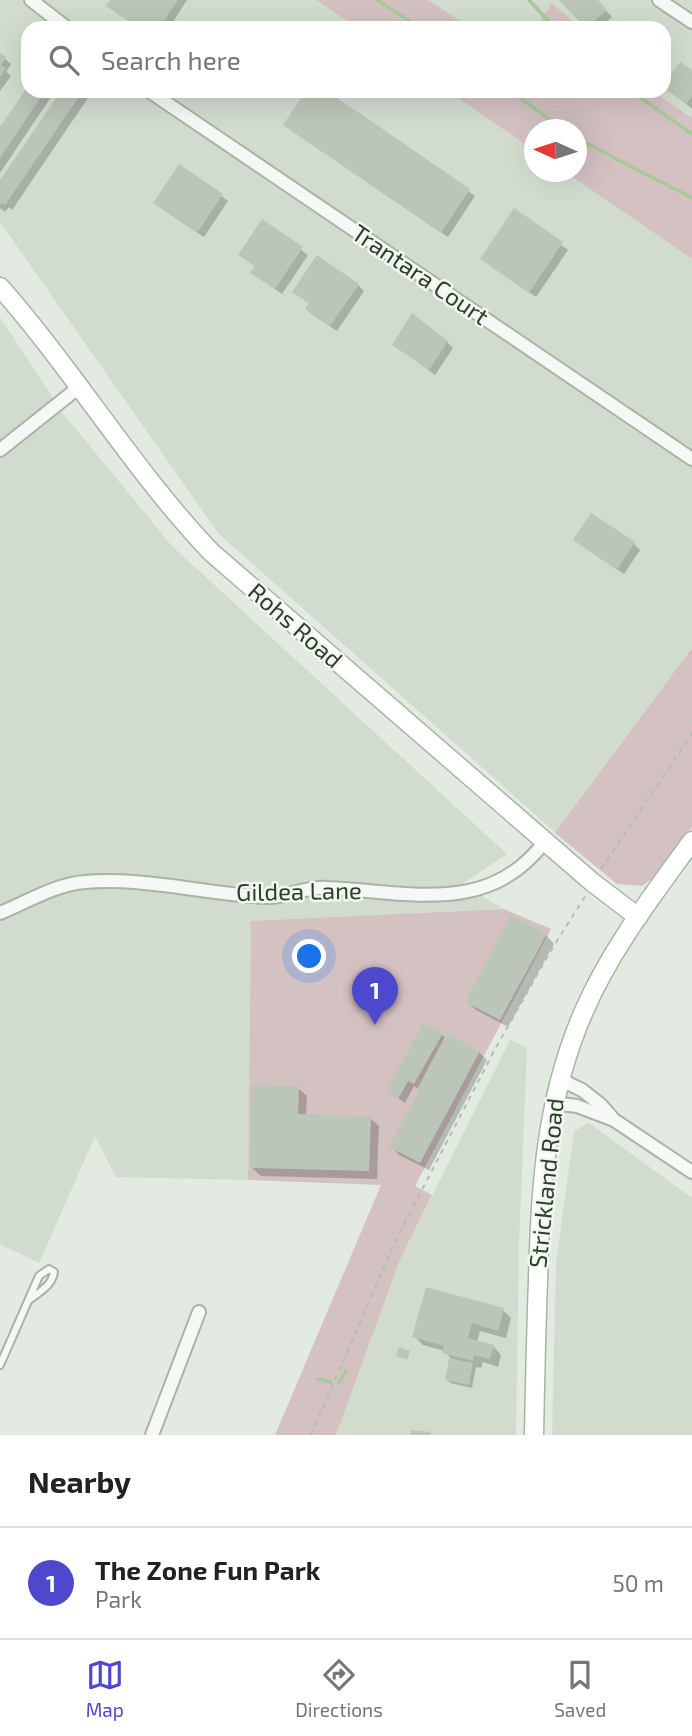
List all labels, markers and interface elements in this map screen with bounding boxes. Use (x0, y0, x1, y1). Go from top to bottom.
search box (21, 21, 671, 98)
icon: search (45, 41, 83, 79)
text: Search here (101, 44, 241, 75)
north arrow (524, 119, 587, 182)
street label: Trantara Court (347, 217, 495, 330)
street label: Rohs Road (243, 576, 349, 674)
street label: Gildea Lane (236, 875, 362, 906)
your location (292, 939, 326, 973)
pin: 1 (352, 967, 398, 1025)
street label: Strickland Road (522, 1096, 569, 1269)
text: Nearby (28, 1463, 131, 1499)
text: The Zone Fun Park (95, 1554, 320, 1585)
text: 1 (46, 1569, 56, 1597)
text: 50 m (613, 1569, 664, 1597)
text: Park (95, 1585, 142, 1613)
tab: Map (86, 1656, 124, 1721)
tab: Directions (295, 1656, 383, 1721)
tab: Saved (554, 1656, 606, 1721)

